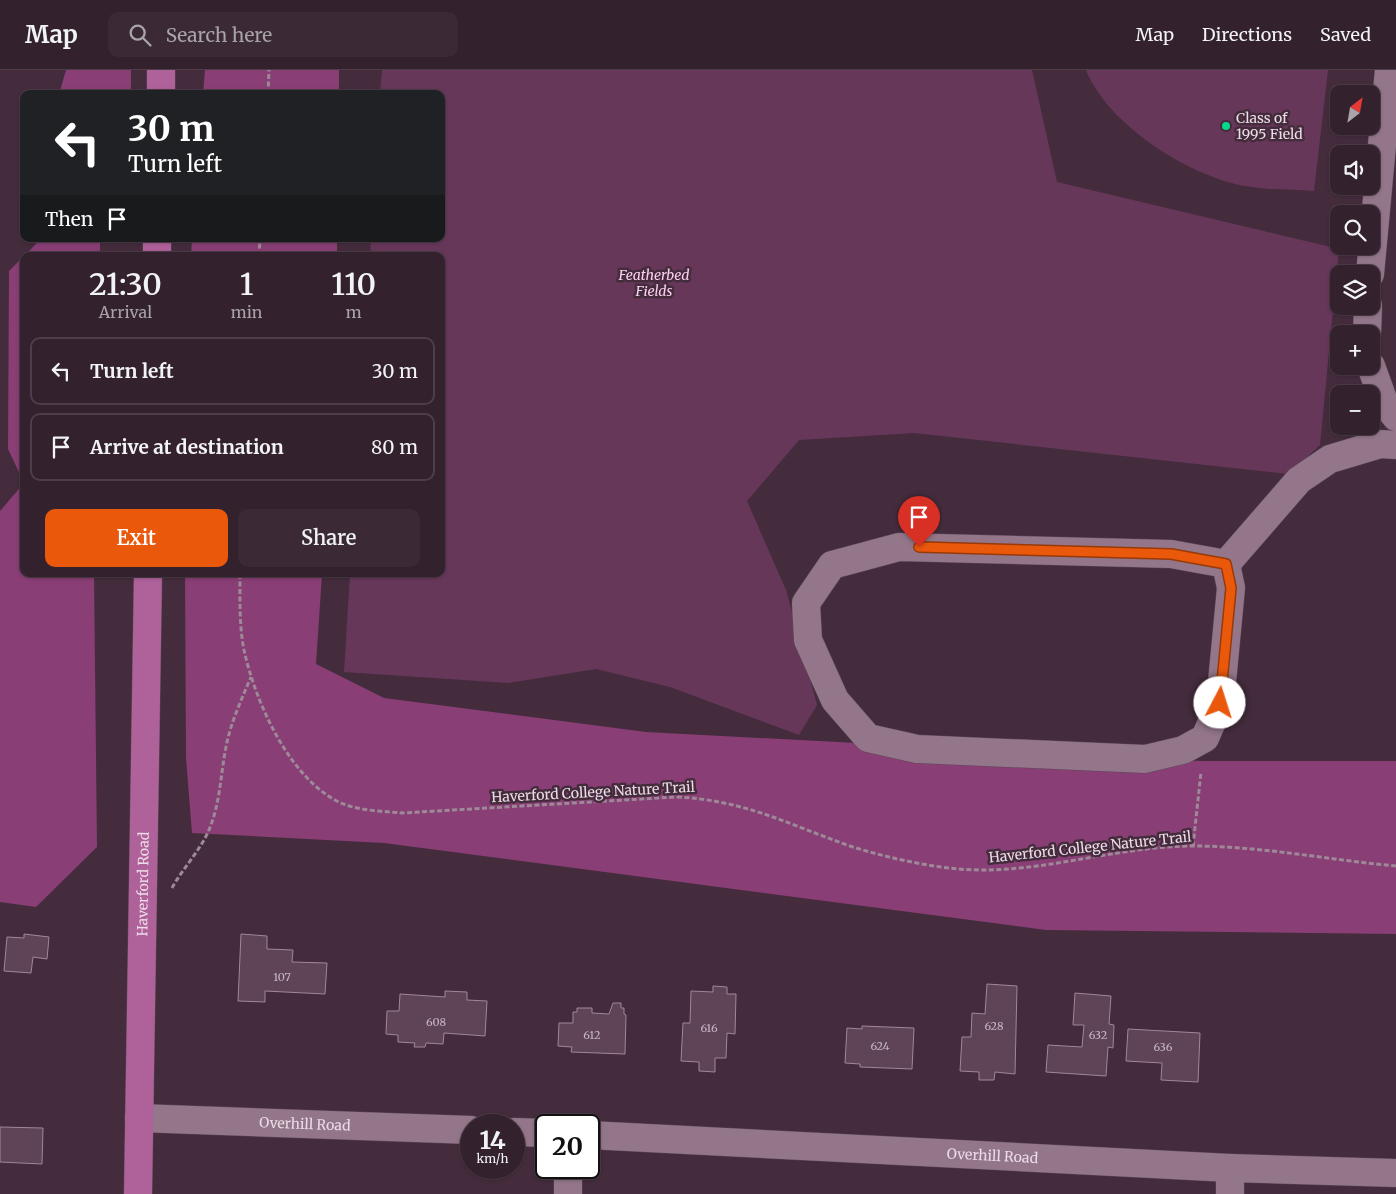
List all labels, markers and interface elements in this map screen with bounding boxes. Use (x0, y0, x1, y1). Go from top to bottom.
search box (108, 12, 458, 57)
text: Map (25, 19, 78, 50)
icon: search (126, 21, 154, 49)
text: Search here (166, 23, 272, 47)
text: Map (1136, 23, 1174, 46)
text: Directions (1202, 23, 1292, 46)
text: Saved (1320, 23, 1371, 46)
north arrow (1330, 85, 1380, 135)
map controls (1330, 85, 1380, 435)
text: 30 m (128, 107, 214, 151)
place label: Class of 1995 Field (1236, 109, 1303, 143)
icon: left (45, 110, 110, 175)
marker: Class of 1995 Field (1220, 120, 1232, 132)
button: sound (1330, 145, 1380, 195)
text: Turn left (128, 150, 222, 178)
icon: arrive (103, 205, 131, 233)
button: search (1330, 205, 1380, 255)
text: Then (45, 207, 93, 231)
text: 21:30 (89, 265, 162, 303)
text: 1 (240, 265, 253, 303)
text: 110 (331, 265, 376, 303)
button: layers (1330, 265, 1380, 315)
park label: Featherbed Fields (618, 266, 689, 300)
text: Arrival (99, 302, 152, 322)
text: min (231, 302, 262, 322)
text: m (346, 302, 362, 322)
button: + (1330, 325, 1380, 375)
icon: left (47, 357, 75, 385)
text: Turn left (90, 359, 174, 383)
text: 30 m (372, 359, 418, 383)
button: − (1330, 385, 1380, 435)
icon: arrive (47, 433, 75, 461)
text: Arrive at destination (90, 435, 284, 459)
text: 80 m (371, 435, 418, 459)
pin (898, 496, 940, 547)
icon: arrive (905, 503, 933, 531)
button: Exit (45, 509, 228, 567)
button: Share (238, 509, 420, 567)
position arrow (1193, 676, 1245, 728)
street label: Haverford College Nature Trail (491, 778, 696, 806)
street label: Haverford College Nature Trail (988, 827, 1193, 867)
street label: Haverford Road (133, 831, 153, 937)
house number: 107 (273, 970, 291, 984)
house number: 608 (426, 1015, 447, 1029)
house number: 628 (984, 1019, 1004, 1033)
house number: 616 (700, 1021, 718, 1035)
house number: 612 (583, 1028, 601, 1042)
house number: 632 (1089, 1028, 1107, 1042)
house number: 624 (870, 1039, 890, 1053)
house number: 636 (1154, 1040, 1173, 1054)
street label: Overhill Road (259, 1113, 351, 1135)
speed limit sign: 20 (535, 1114, 600, 1179)
text: 14 (479, 1124, 506, 1156)
street label: Overhill Road (946, 1144, 1039, 1167)
text: km/h (477, 1151, 508, 1166)

